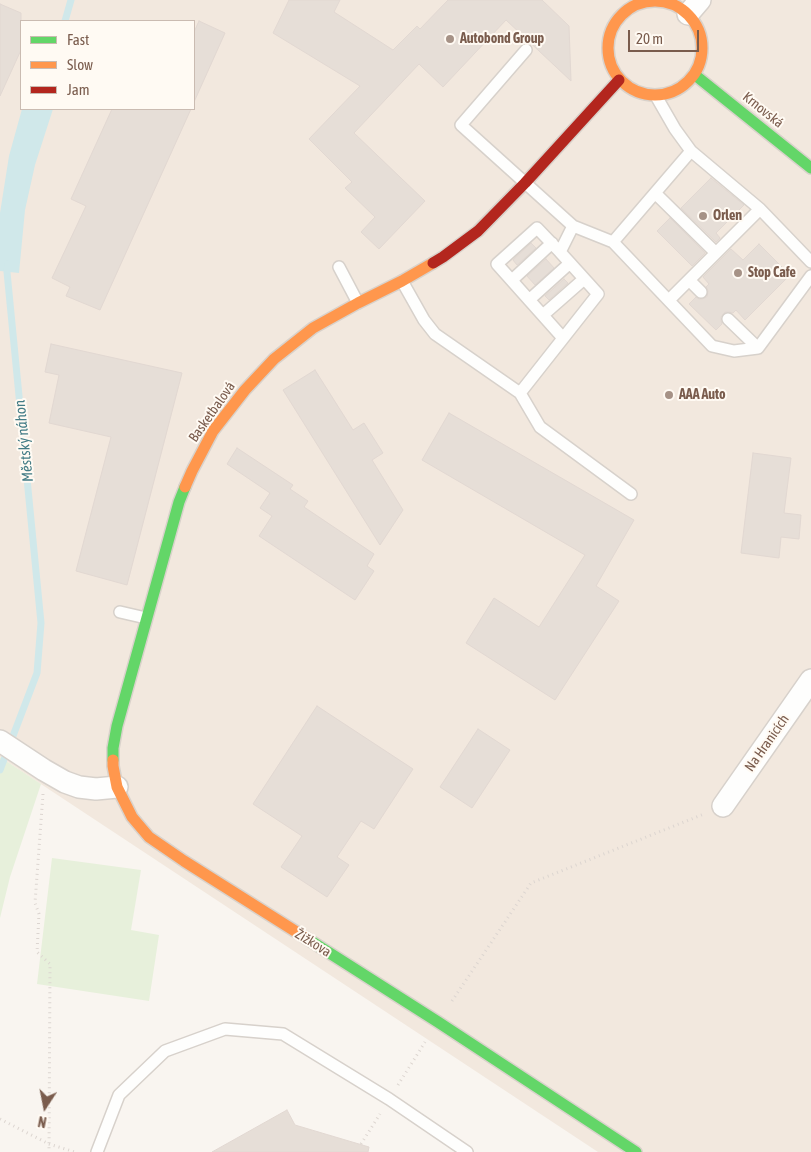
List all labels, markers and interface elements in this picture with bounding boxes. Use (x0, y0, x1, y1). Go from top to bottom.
legend (20, 20, 195, 110)
scale bar (631, 20, 702, 52)
text: 20 m (636, 30, 663, 47)
text: Fast (67, 31, 89, 48)
place label: Autobond Group (460, 31, 544, 47)
marker: Autobond Group (444, 33, 456, 45)
text: Slow (67, 56, 93, 73)
text: Jam (67, 81, 90, 98)
street label: Krnovská (739, 88, 787, 132)
place label: Orlen (713, 208, 742, 224)
marker: Orlen (697, 210, 709, 222)
place label: Stop Cafe (748, 265, 796, 281)
marker: Stop Cafe (732, 267, 744, 279)
street label: Basketbalová (185, 379, 239, 445)
place label: AAA Auto (679, 387, 726, 403)
marker: AAA Auto (663, 389, 675, 401)
water label: Městský náhon (11, 399, 37, 483)
street label: Na Hranicích (741, 711, 793, 775)
street label: Žižkova (292, 926, 334, 960)
north arrow (20, 1082, 70, 1132)
text: N (37, 1113, 48, 1130)

